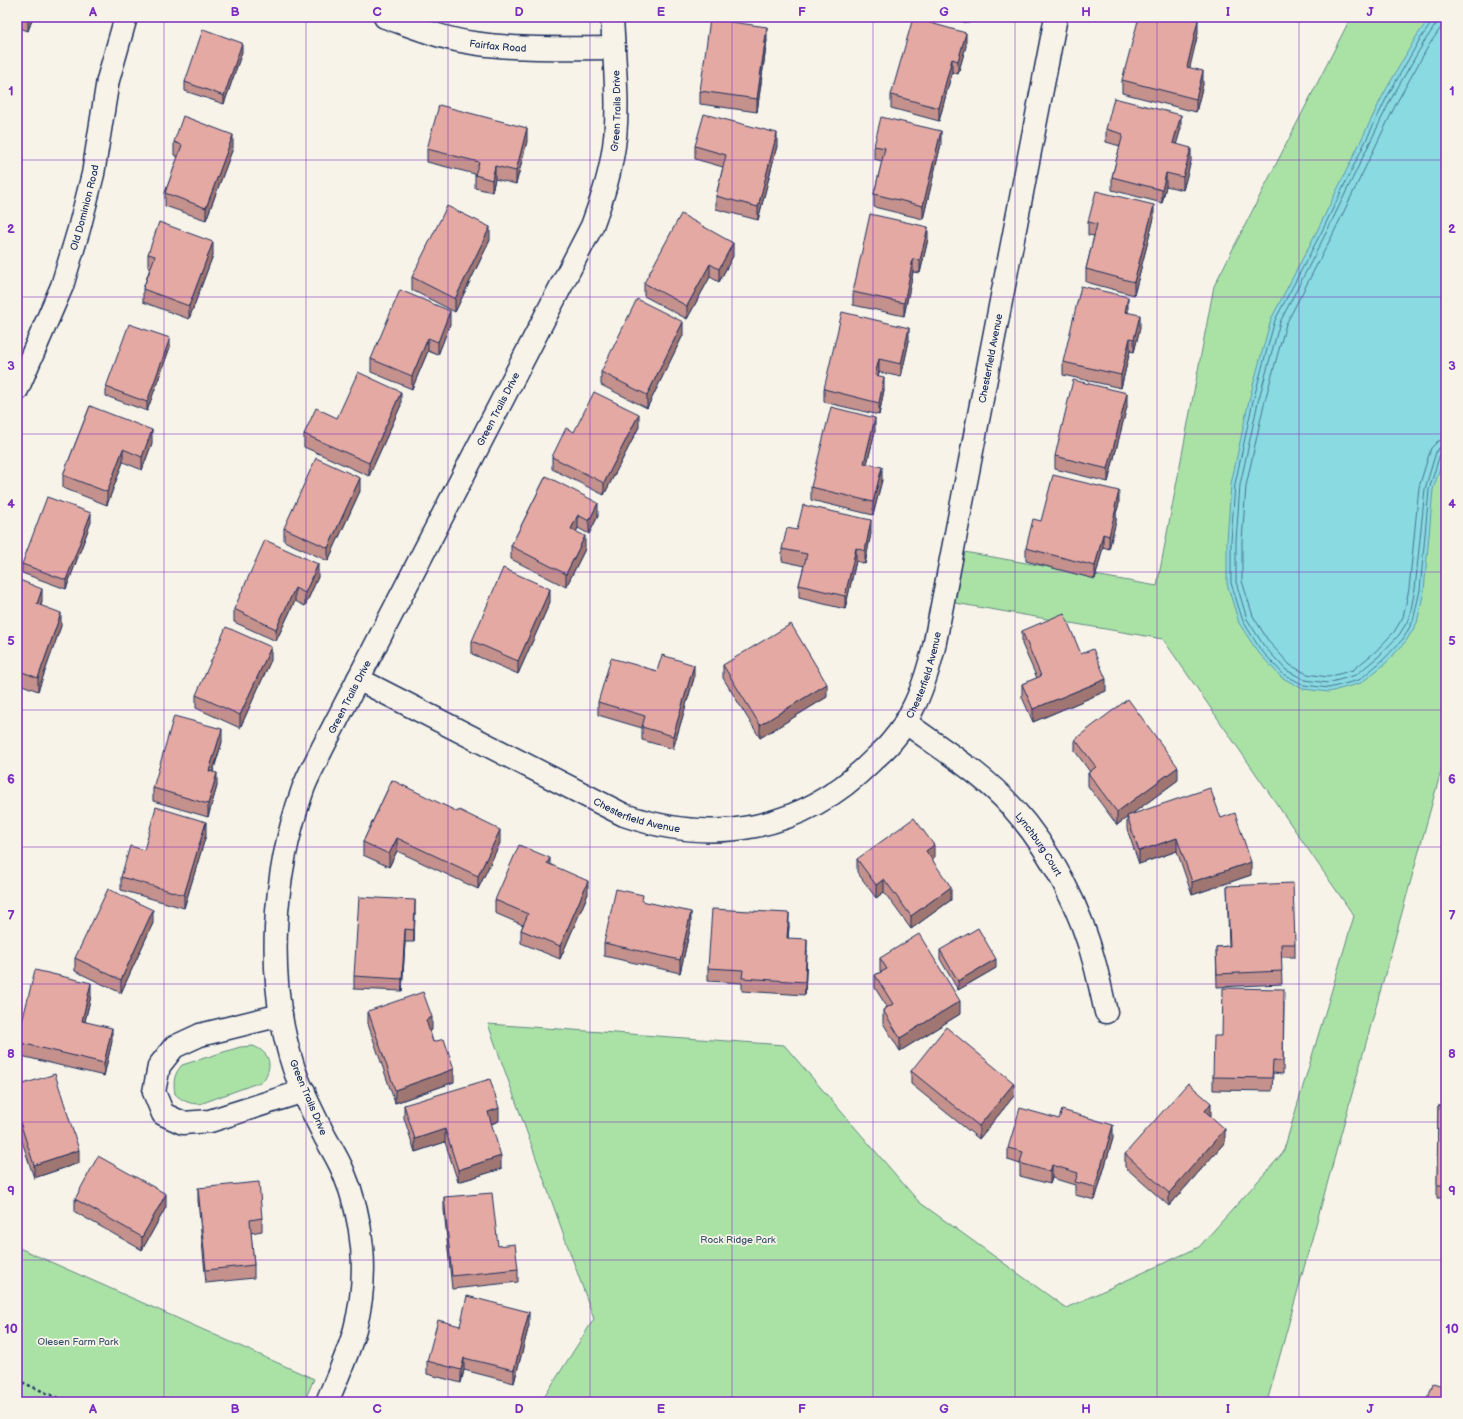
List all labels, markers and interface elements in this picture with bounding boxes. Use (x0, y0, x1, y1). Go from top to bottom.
text: A (88, 4, 97, 20)
text: B (230, 4, 240, 20)
text: C (372, 4, 382, 20)
text: D (514, 4, 524, 20)
text: E (657, 4, 666, 20)
text: F (798, 4, 806, 20)
text: G (939, 4, 949, 20)
text: H (1081, 4, 1091, 20)
text: I (1226, 4, 1230, 20)
text: J (1366, 4, 1374, 20)
street label: Fairfax Road (469, 38, 527, 55)
street label: Green Trails Drive (608, 70, 623, 152)
text: 1 (8, 83, 14, 99)
text: 1 (1449, 83, 1455, 99)
street label: Old Dominion Road (68, 164, 101, 252)
text: 2 (7, 221, 15, 237)
text: 2 (1448, 221, 1456, 237)
street label: Chesterfield Avenue (976, 313, 1005, 404)
text: 3 (7, 358, 15, 374)
text: 3 (1448, 358, 1456, 374)
street label: Green Trails Drive (475, 370, 523, 448)
text: 4 (7, 496, 15, 512)
text: 4 (1448, 496, 1456, 512)
street label: Chesterfield Avenue (904, 631, 944, 721)
text: 5 (7, 633, 15, 649)
text: 5 (1448, 633, 1456, 649)
street label: Green Trails Drive (326, 658, 374, 736)
text: 6 (7, 771, 15, 787)
text: 6 (1448, 771, 1456, 787)
street label: Chesterfield Avenue (591, 795, 681, 835)
street label: Lynchburg Court (1012, 810, 1064, 878)
text: 7 (7, 908, 15, 924)
text: 7 (1448, 908, 1456, 924)
text: 8 (7, 1046, 15, 1062)
text: 8 (1448, 1046, 1456, 1062)
street label: Green Trails Drive (287, 1058, 329, 1137)
text: 9 (7, 1183, 15, 1199)
text: 9 (1448, 1183, 1456, 1199)
park label: Rock Ridge Park (700, 1234, 776, 1246)
text: 10 (4, 1321, 18, 1337)
text: 10 (1445, 1321, 1459, 1337)
park label: Olesen Farm Park (38, 1336, 119, 1348)
text: A (88, 1401, 97, 1417)
text: B (230, 1401, 240, 1417)
text: C (372, 1401, 382, 1417)
text: D (514, 1401, 524, 1417)
text: E (657, 1401, 666, 1417)
text: F (798, 1401, 806, 1417)
text: G (939, 1401, 949, 1417)
text: H (1081, 1401, 1091, 1417)
text: I (1226, 1401, 1230, 1417)
text: J (1366, 1401, 1374, 1417)

